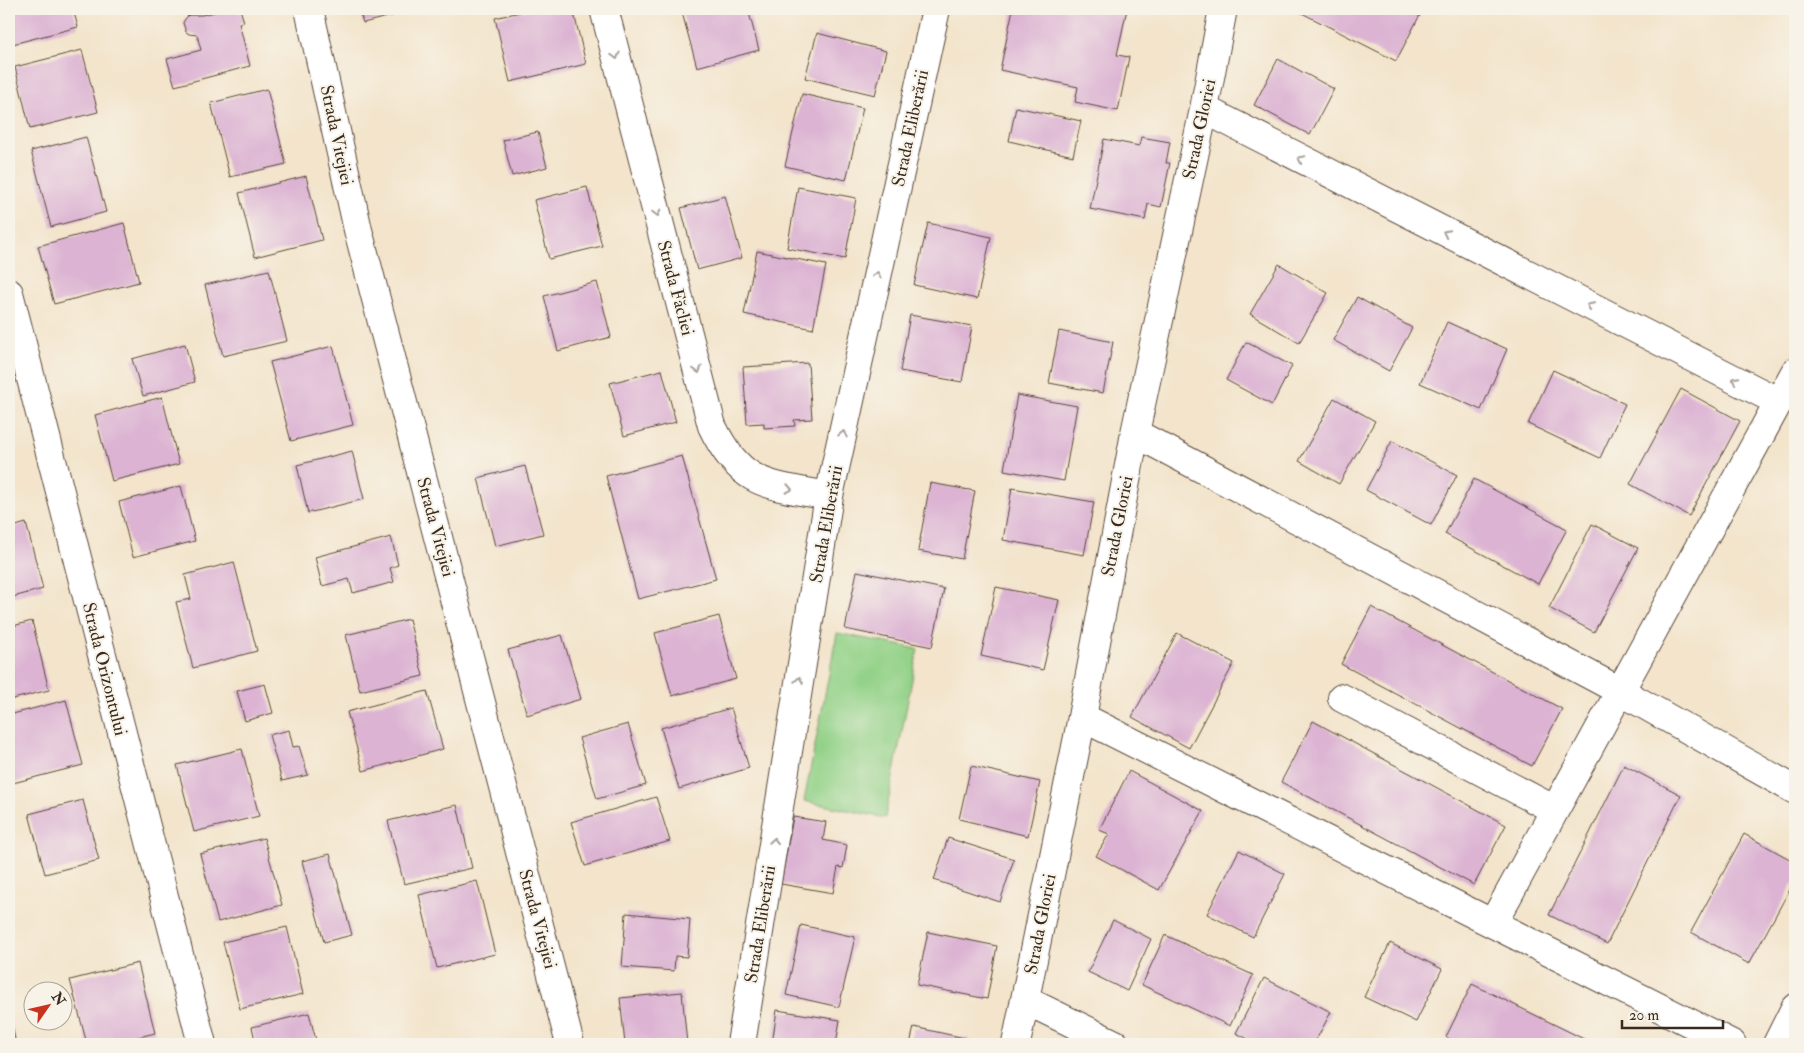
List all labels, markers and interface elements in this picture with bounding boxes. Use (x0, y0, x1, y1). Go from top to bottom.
one-way arrow (610, 51, 621, 60)
street label: Strada Eliberării (887, 67, 934, 189)
street label: Strada Gloriei (1178, 77, 1221, 181)
street label: Strada Vitejiei (315, 83, 358, 188)
one-way arrow (1297, 155, 1306, 165)
one-way arrow (651, 209, 662, 218)
one-way arrow (1442, 229, 1451, 239)
street label: Strada Făcliei (652, 238, 699, 338)
one-way arrow (872, 271, 882, 280)
one-way arrow (1587, 303, 1596, 313)
one-way arrow (692, 366, 703, 375)
one-way arrow (1732, 376, 1741, 386)
one-way arrow (837, 430, 847, 438)
street label: Strada Eliberării (805, 463, 848, 585)
street label: Strada Gloriei (1096, 474, 1139, 578)
street label: Strada Vitejiei (411, 475, 460, 580)
one-way arrow (785, 483, 794, 493)
street label: Strada Orizontului (77, 600, 132, 738)
one-way arrow (794, 676, 804, 685)
one-way arrow (768, 836, 778, 845)
street label: Strada Eliberării (740, 863, 781, 985)
street label: Strada Vitejiei (513, 867, 562, 972)
street label: Strada Gloriei (1019, 872, 1062, 976)
north arrow (22, 980, 72, 1030)
text: N (47, 988, 69, 1009)
scale bar (1622, 998, 1723, 1030)
text: 20 m (1629, 1006, 1659, 1025)

